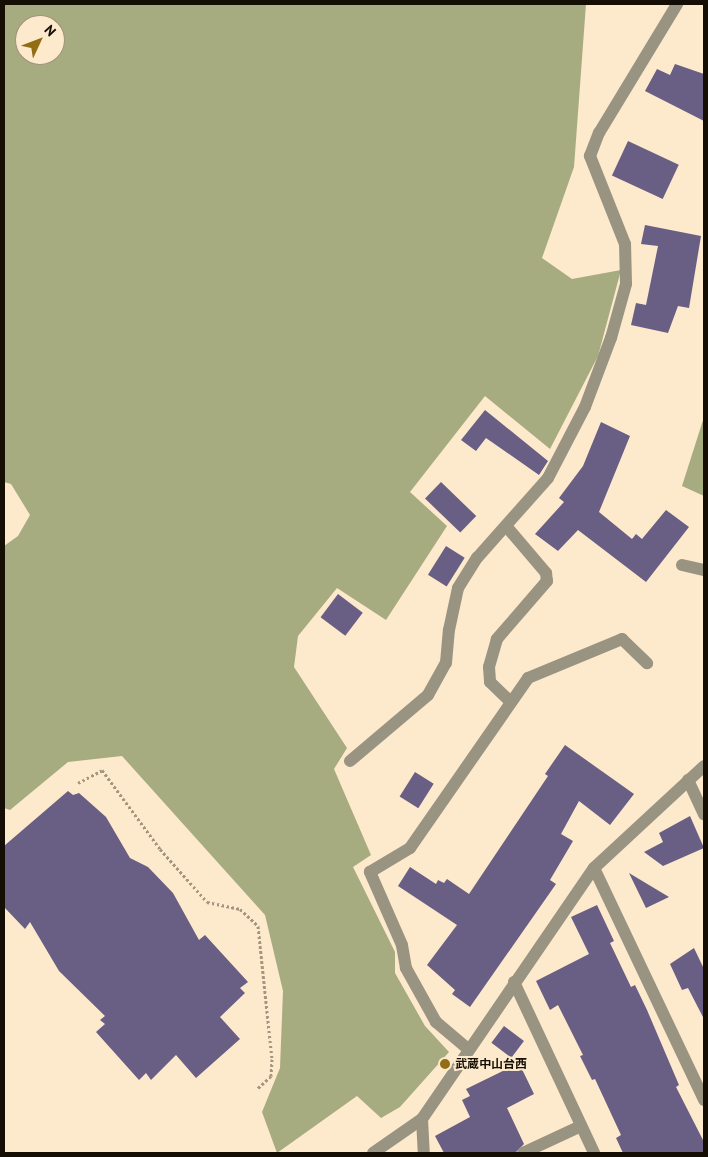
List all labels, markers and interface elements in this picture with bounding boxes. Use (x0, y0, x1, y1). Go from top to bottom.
north arrow (15, 15, 65, 65)
text: N (41, 21, 60, 40)
place label: 武蔵中山台西 (455, 1057, 527, 1071)
marker: 武蔵中山台西 (439, 1058, 451, 1070)

